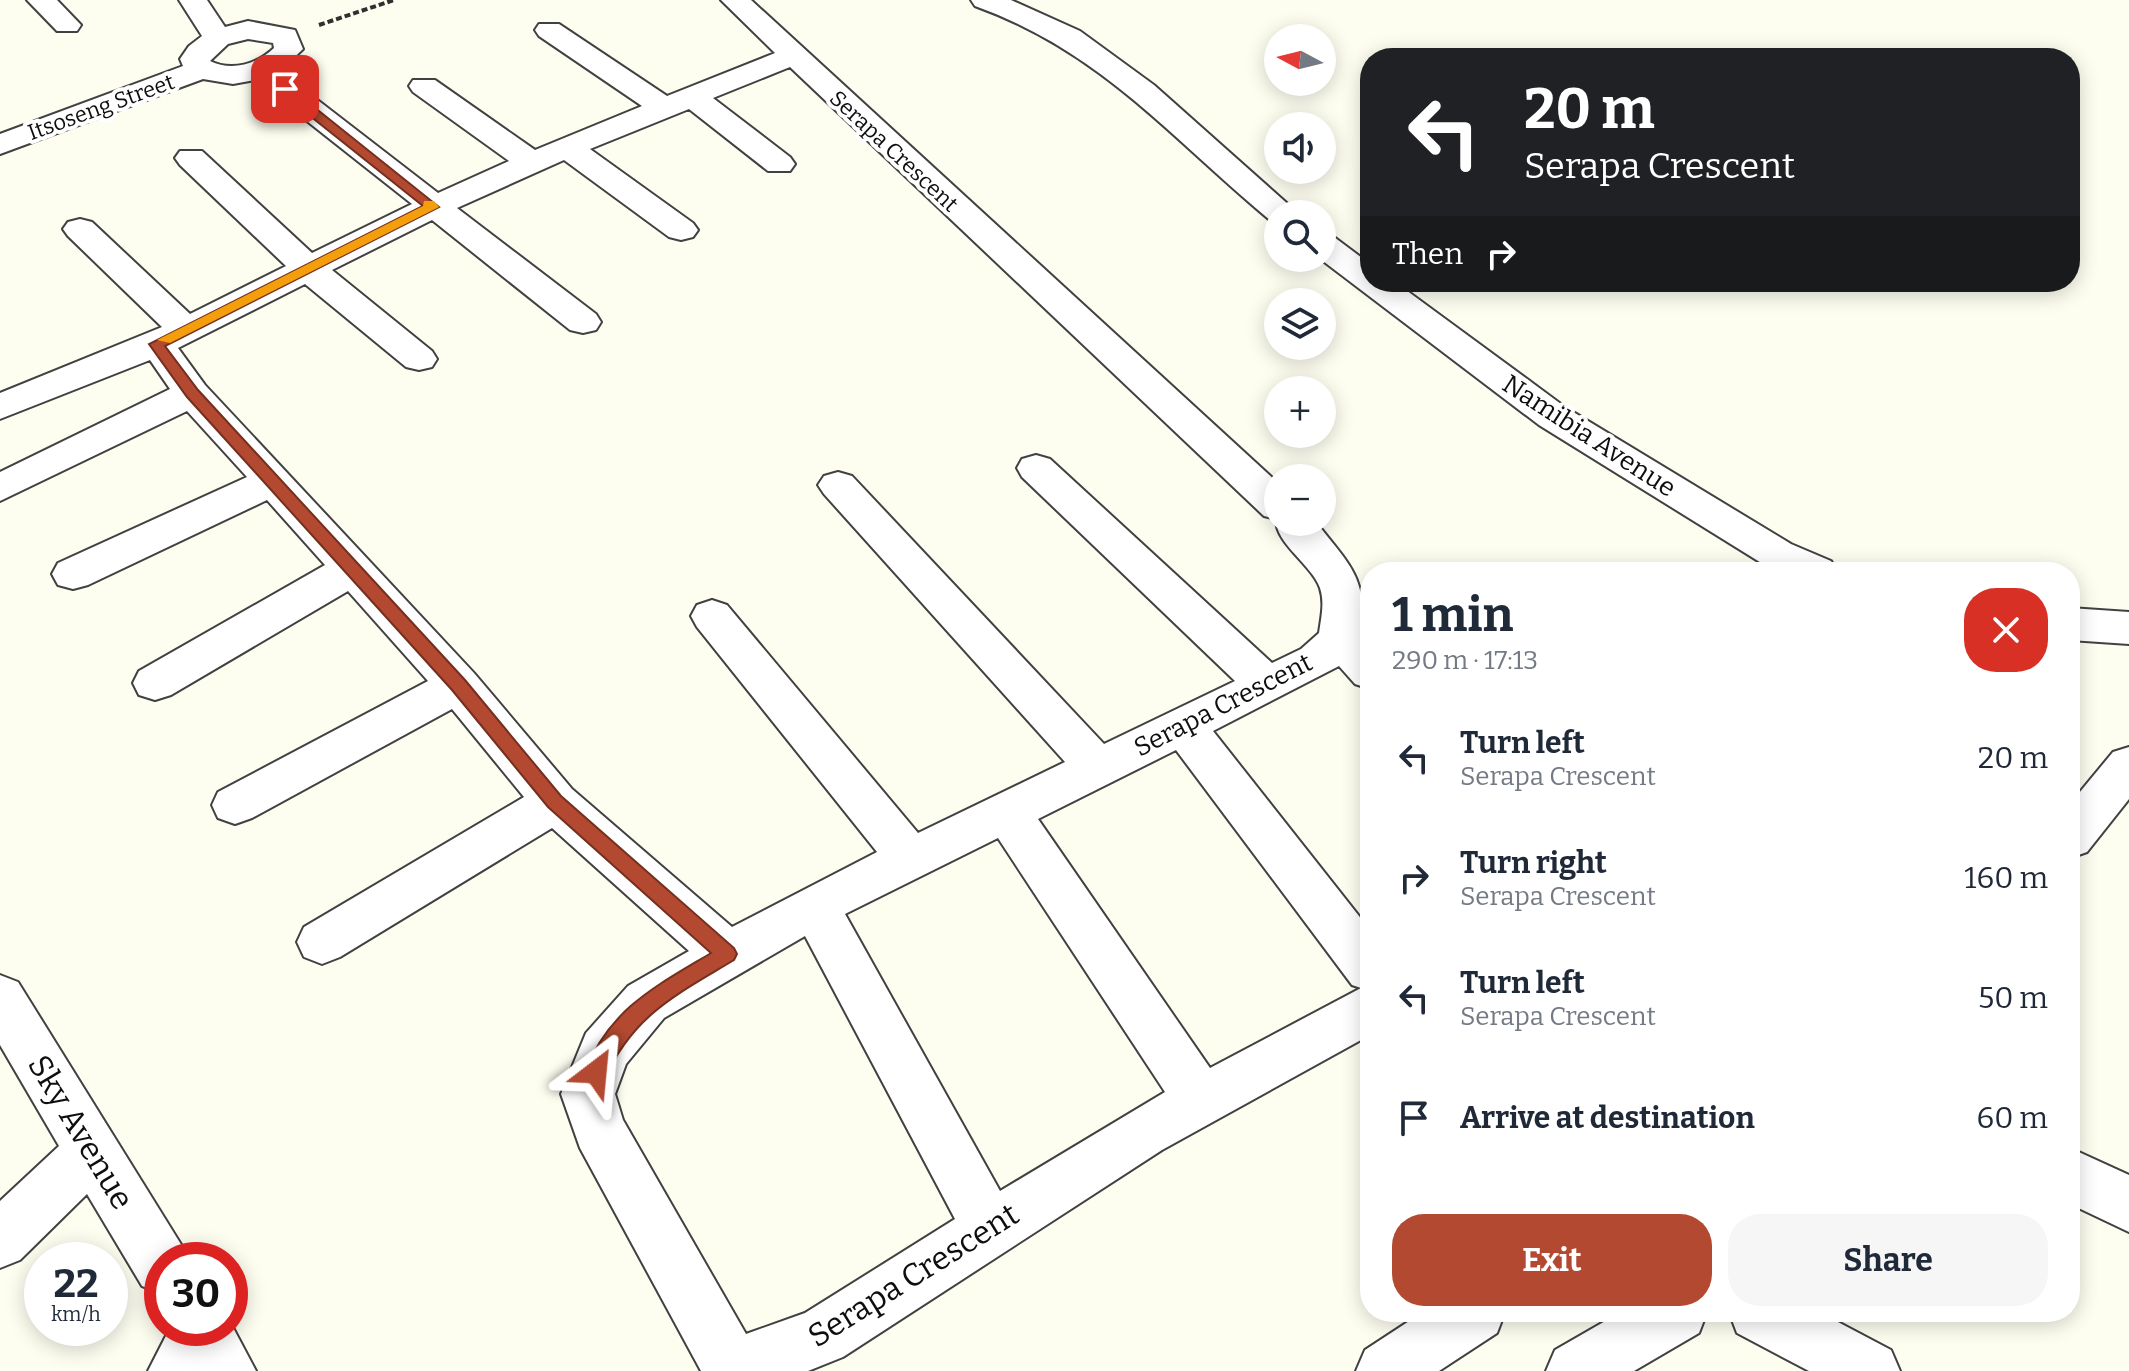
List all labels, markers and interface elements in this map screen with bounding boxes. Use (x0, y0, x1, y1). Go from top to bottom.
north arrow (1264, 24, 1336, 96)
map controls (1264, 24, 1336, 536)
pin (251, 55, 319, 123)
icon: arrive (263, 67, 307, 111)
street label: Itsoseng Street (24, 68, 178, 146)
text: 20 m (1524, 76, 1655, 143)
icon: left (1392, 80, 1496, 184)
street label: Serapa Crescent (824, 85, 964, 217)
button: sound (1264, 112, 1336, 184)
text: Serapa Crescent (1524, 144, 1795, 188)
button: search (1264, 200, 1336, 272)
icon: right (1479, 232, 1523, 276)
text: Then (1392, 236, 1463, 272)
button: layers (1264, 288, 1336, 360)
street label: Namibia Avenue (1497, 368, 1681, 504)
button: + (1264, 376, 1336, 448)
button: − (1264, 464, 1336, 536)
text: 1 min (1392, 586, 1513, 644)
button: close (1964, 588, 2048, 672)
text: 290 m · 17:13 (1392, 645, 1538, 676)
street label: Serapa Crescent (1129, 646, 1318, 763)
text: Turn left (1460, 725, 1585, 761)
icon: left (1392, 736, 1436, 780)
text: 20 m (1978, 740, 2048, 776)
text: Serapa Crescent (1460, 761, 1656, 792)
text: Turn right (1460, 845, 1607, 881)
icon: right (1392, 856, 1436, 900)
text: 160 m (1964, 860, 2048, 896)
text: Serapa Crescent (1460, 881, 1656, 912)
text: Turn left (1460, 965, 1585, 1001)
icon: left (1392, 976, 1436, 1020)
text: 50 m (1978, 980, 2048, 1016)
text: Serapa Crescent (1460, 1001, 1656, 1032)
position arrow (554, 1030, 638, 1114)
street label: Sky Avenue (20, 1048, 142, 1216)
icon: arrive (1392, 1096, 1436, 1140)
text: Arrive at destination (1460, 1100, 1755, 1136)
text: 60 m (1977, 1100, 2048, 1136)
street label: Serapa Crescent (801, 1195, 1026, 1355)
button: Exit (1392, 1214, 1712, 1306)
button: Share (1728, 1214, 2048, 1306)
speed limit sign: 30 (144, 1242, 248, 1346)
text: 22 (53, 1260, 99, 1308)
text: km/h (51, 1302, 101, 1326)

